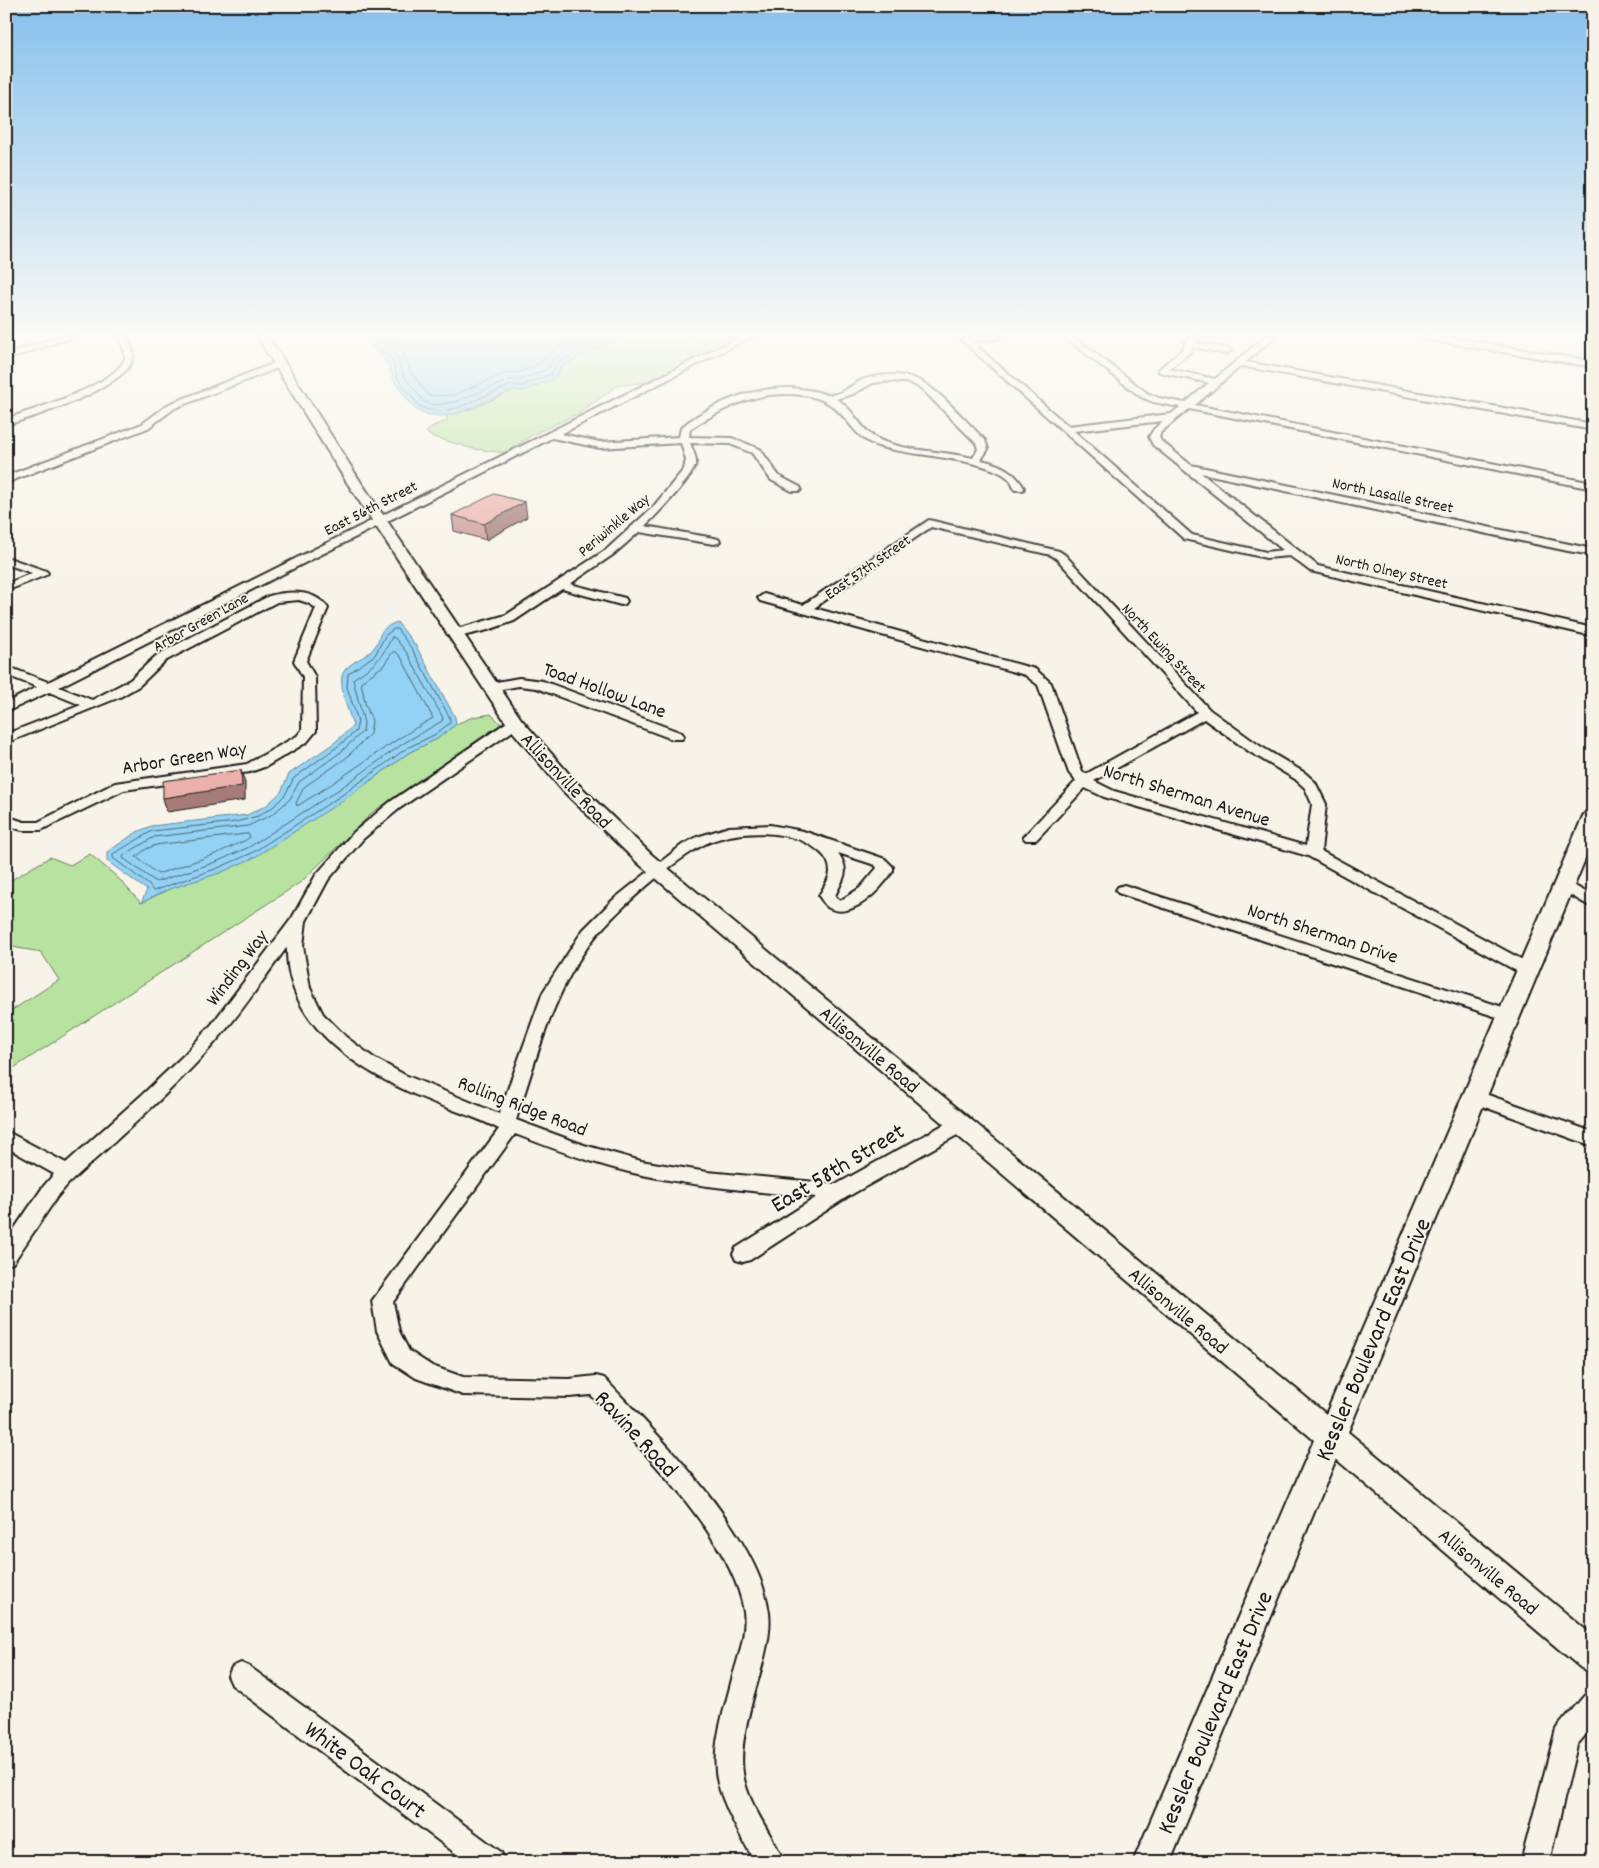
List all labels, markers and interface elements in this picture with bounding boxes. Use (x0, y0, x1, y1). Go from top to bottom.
street label: North Lasalle Street (1330, 472, 1455, 521)
street label: East 56th Street (320, 476, 422, 543)
street label: Periwinkle Way (573, 488, 656, 563)
street label: East 57th Street (821, 530, 916, 606)
street label: North Olney Street (1333, 548, 1450, 597)
street label: Arbor Green Lane (149, 587, 253, 659)
street label: North Ewing Street (1115, 599, 1211, 699)
street label: Toad Hollow Lane (539, 657, 670, 727)
street label: Allisonville Road (513, 728, 617, 837)
street label: Arbor Green Way (120, 736, 250, 784)
street label: North Sherman Avenue (1099, 758, 1273, 836)
street label: North Sherman Drive (1243, 897, 1401, 972)
street label: Winding Way (200, 924, 277, 1013)
street label: Allisonville Road (812, 1001, 924, 1102)
street label: Rolling Ridge Road (453, 1070, 591, 1145)
street label: East 58th Street (765, 1116, 912, 1223)
street label: Kessler Boulevard East Drive (1308, 1213, 1441, 1467)
street label: Allisonville Road (1121, 1262, 1233, 1363)
street label: Ravine Road (585, 1383, 685, 1487)
street label: Allisonville Road (1431, 1523, 1543, 1624)
street label: Kessler Boulevard East Drive (1150, 1586, 1283, 1840)
street label: White Oak Court (296, 1714, 432, 1829)

